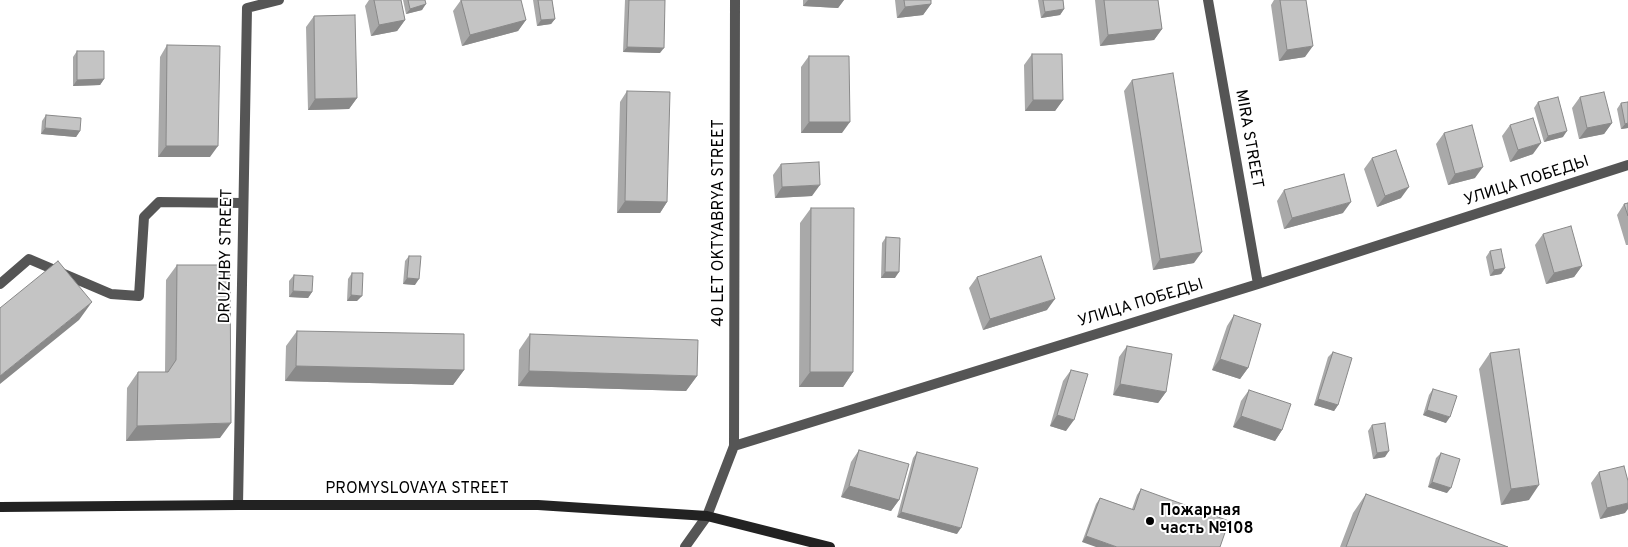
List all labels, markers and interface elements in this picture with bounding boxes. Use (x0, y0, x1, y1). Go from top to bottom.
street label: MIRA STREET (1230, 88, 1266, 190)
street label: 40 LET OKTYABRYA STREET (710, 119, 730, 327)
street label: УЛИЦА ПОБЕДЫ (1462, 153, 1592, 211)
street label: DRUZHBY STREET (216, 188, 238, 324)
street label: УЛИЦА ПОБЕДЫ (1076, 276, 1206, 332)
street label: PROMYSLOVAYA STREET (325, 480, 509, 500)
place label: Пожарная часть №108 (1160, 502, 1254, 540)
marker: Пожарная часть №108 (1144, 515, 1156, 527)

